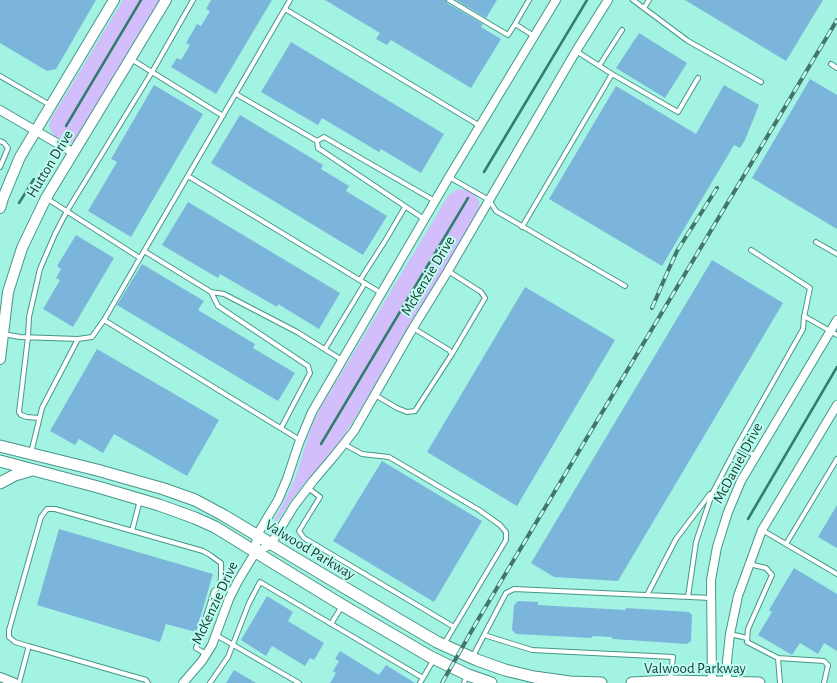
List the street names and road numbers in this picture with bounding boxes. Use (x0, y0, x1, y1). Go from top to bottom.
street label: Hutton Drive (23, 127, 77, 201)
street label: McKenzie Drive (397, 233, 459, 319)
street label: McDaniel Drive (709, 419, 767, 507)
street label: Valwood Parkway (262, 516, 358, 584)
street label: McKenzie Drive (188, 559, 242, 647)
street label: Valwood Parkway (644, 659, 746, 677)

